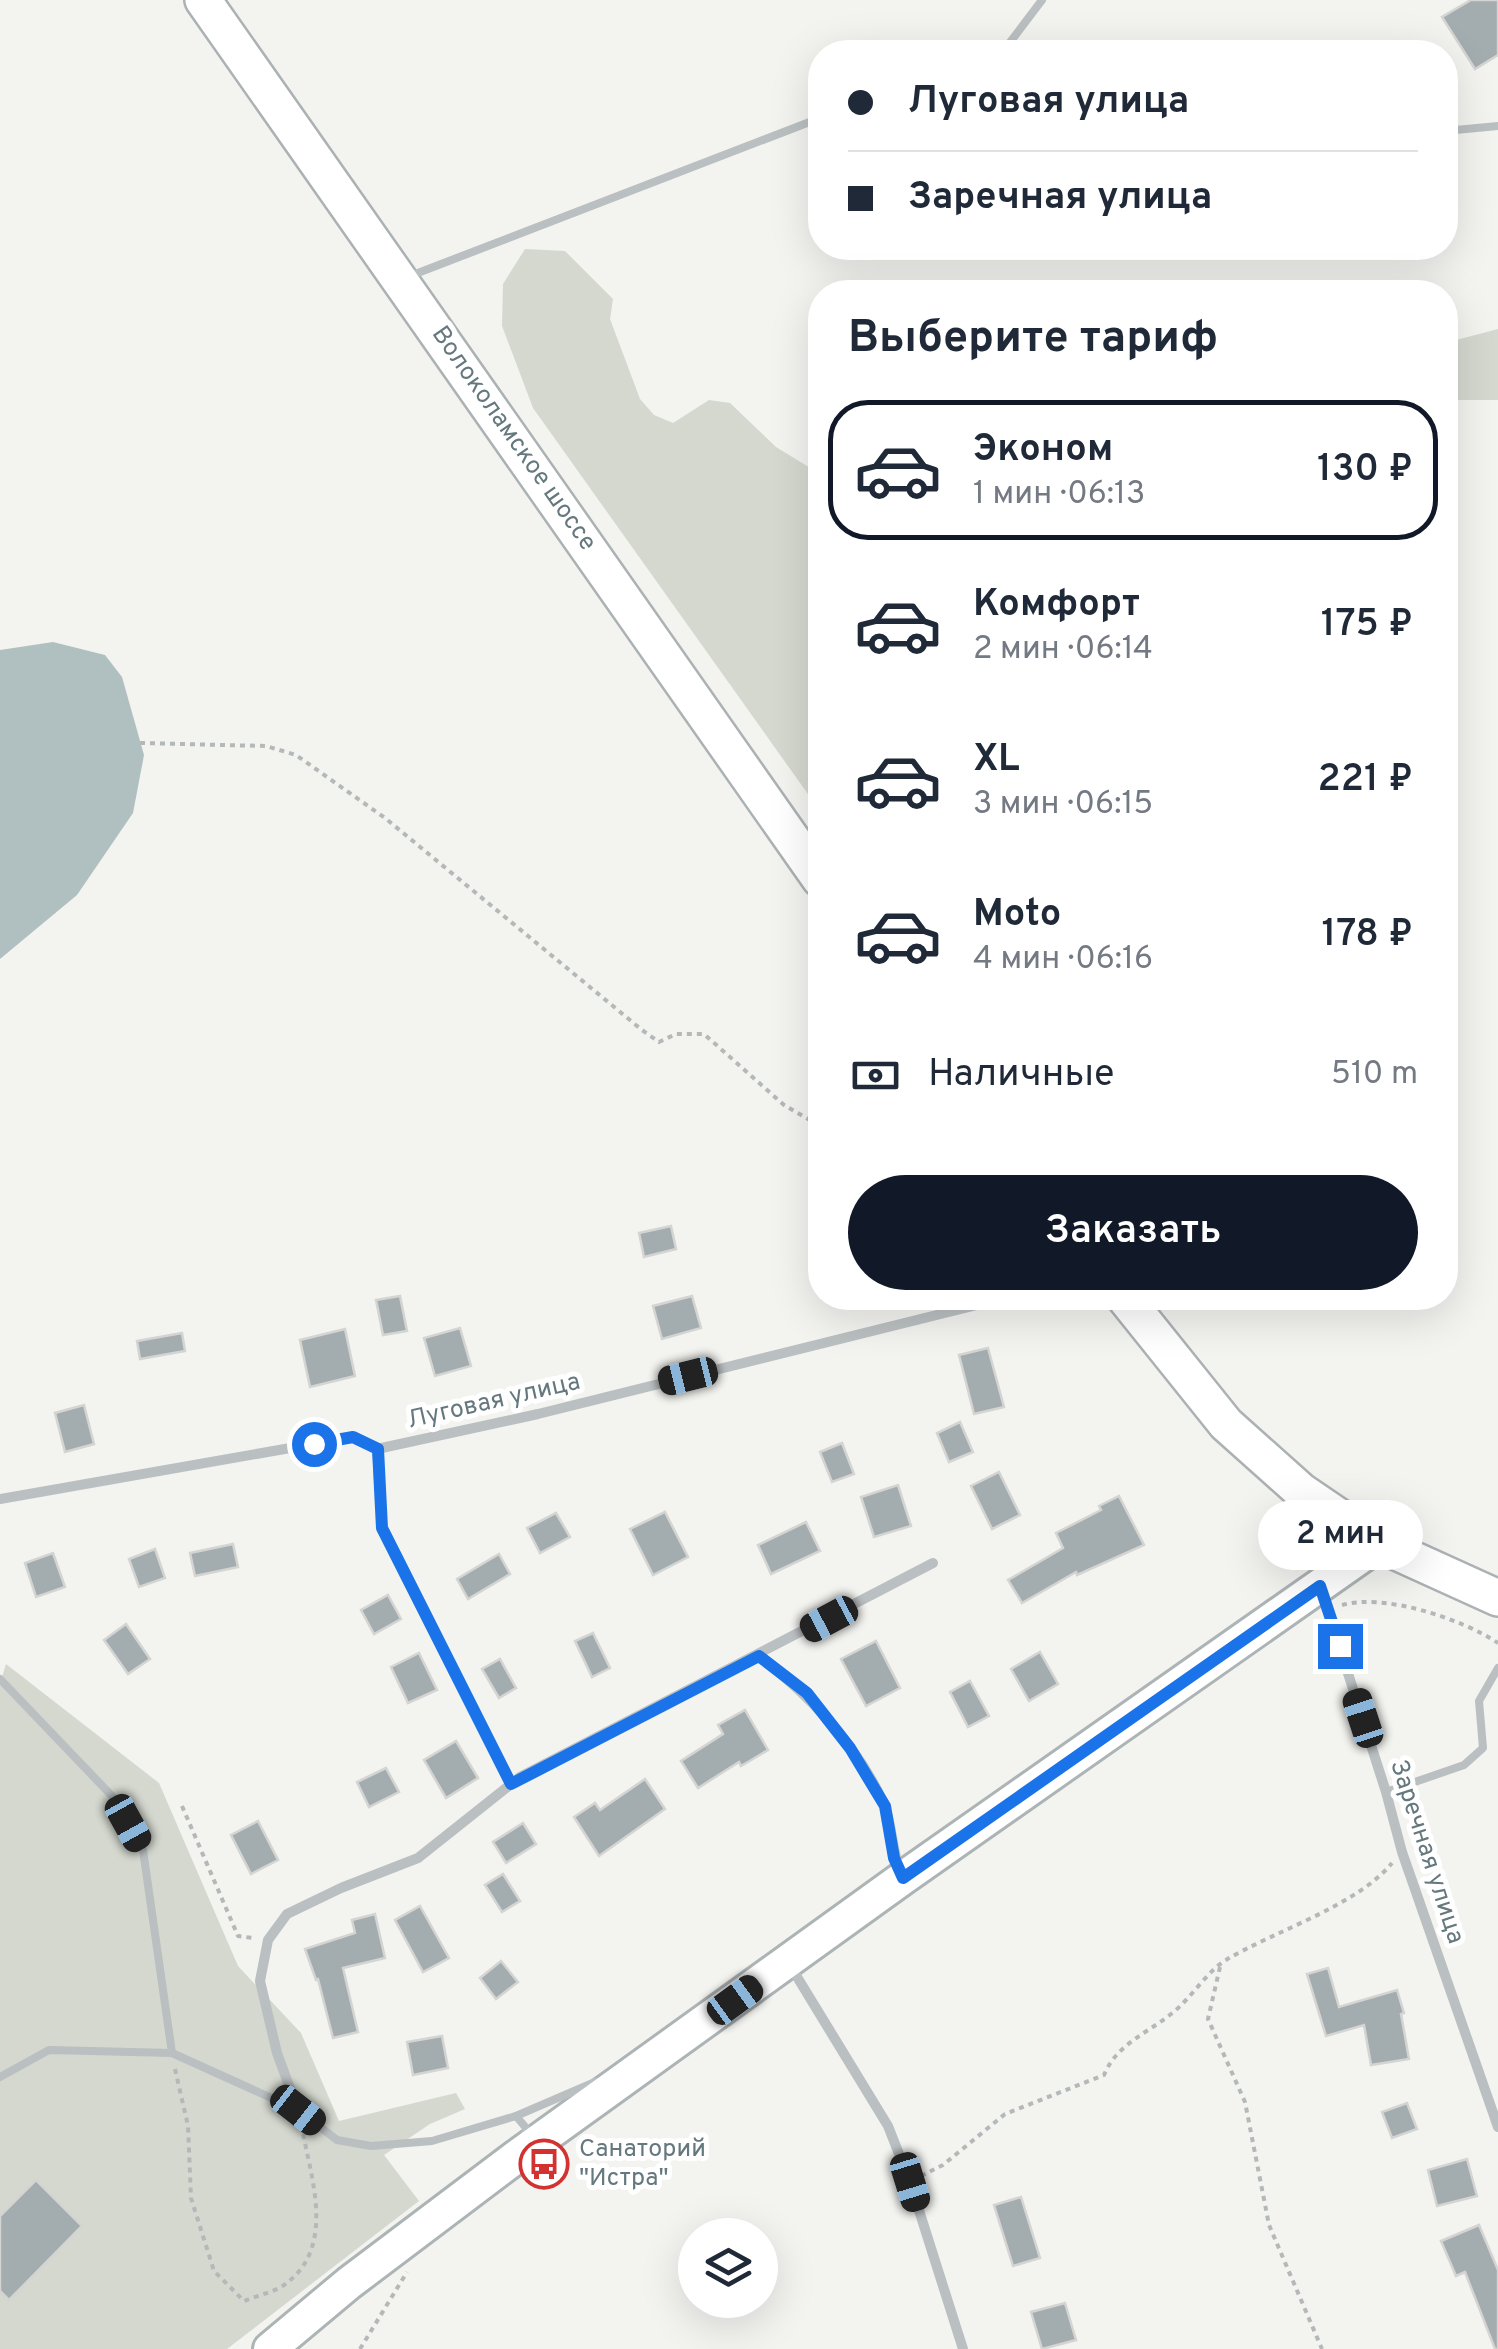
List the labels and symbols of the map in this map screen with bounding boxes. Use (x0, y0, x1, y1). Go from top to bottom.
street label: Волоколамское шоссе (423, 320, 603, 558)
car (655, 1354, 721, 1398)
street label: Луговая улица (404, 1367, 584, 1437)
route start (292, 1422, 337, 1467)
callout: 2 мин (1258, 1501, 1422, 1571)
car (795, 1592, 863, 1646)
route end (1318, 1624, 1363, 1669)
car (1339, 1685, 1387, 1751)
street label: Заречная улица (1381, 1756, 1471, 1948)
car (100, 1789, 156, 1857)
car (702, 1970, 768, 2030)
car (265, 2080, 331, 2140)
place label: Санаторий "Истра" (579, 2134, 706, 2195)
bus stop icon: Санаторий "Истра" (518, 2138, 570, 2190)
car (887, 2149, 933, 2215)

